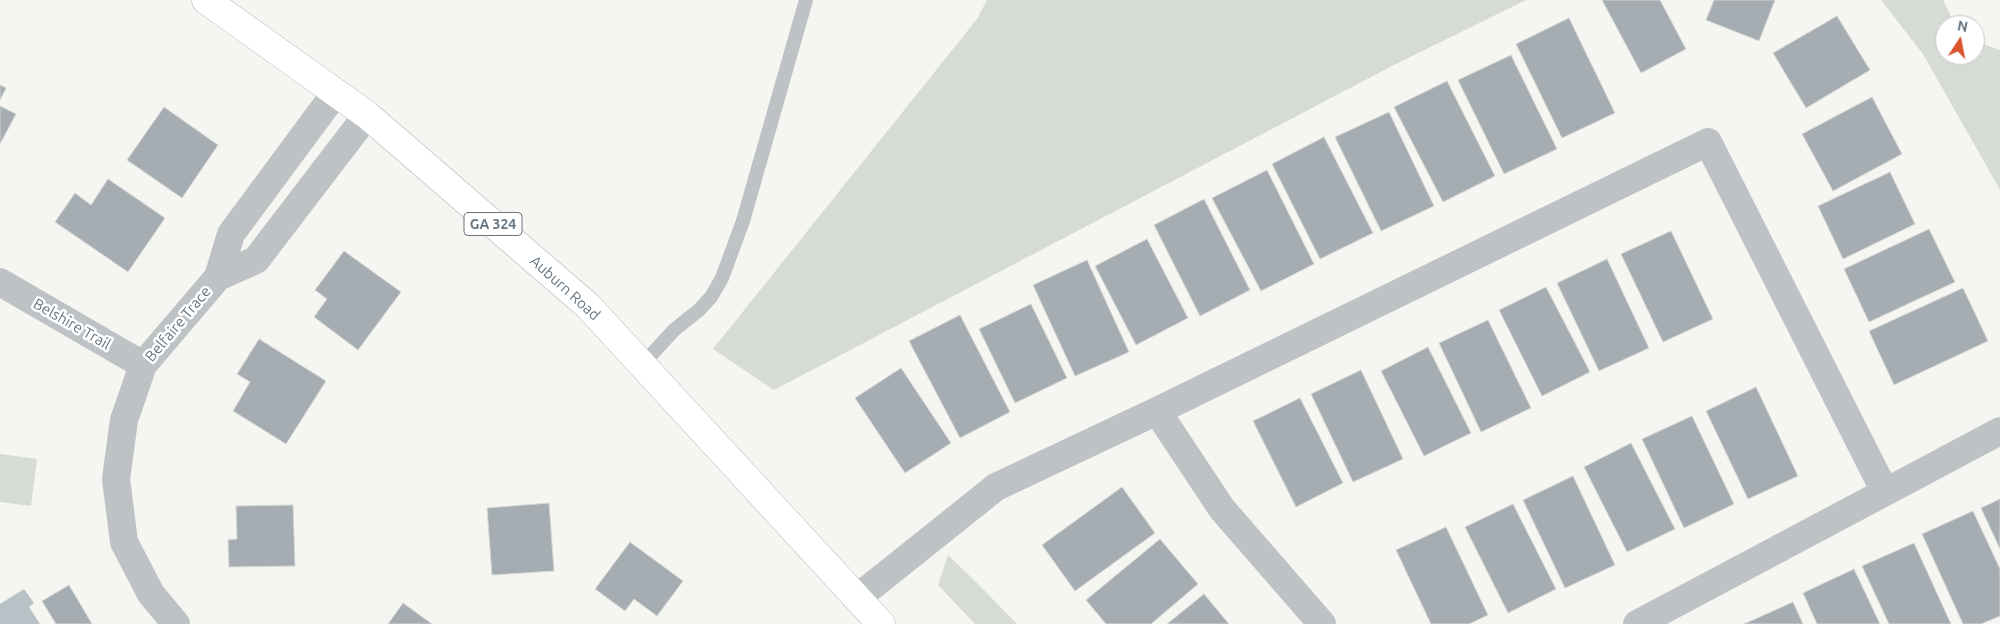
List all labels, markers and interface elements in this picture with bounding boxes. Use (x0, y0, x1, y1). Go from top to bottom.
north arrow (1935, 15, 1985, 65)
text: N (1956, 17, 1969, 35)
road number: GA 324 (464, 212, 522, 235)
street label: Auburn Road (526, 252, 604, 324)
street label: Belfaire Trace (141, 283, 215, 365)
street label: Belshire Trail (30, 295, 114, 353)

